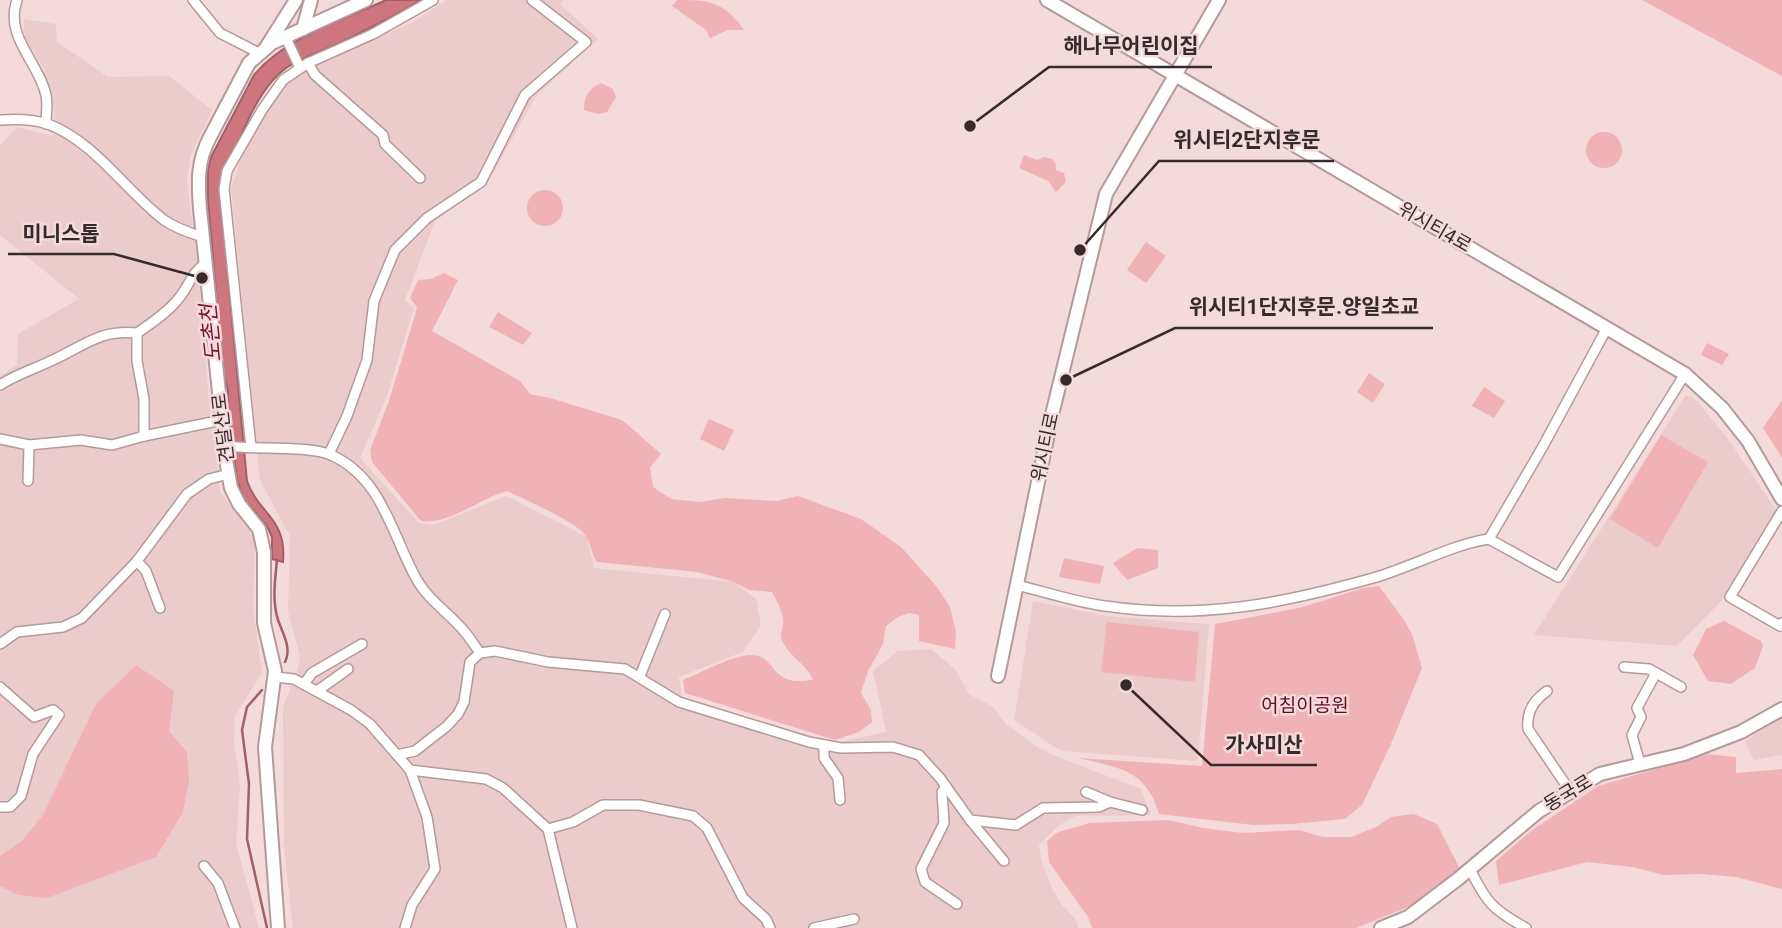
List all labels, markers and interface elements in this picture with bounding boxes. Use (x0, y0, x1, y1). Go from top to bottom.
callout: 해나무어린이집 (1049, 25, 1212, 67)
text: 해나무어린이집 (1063, 34, 1199, 58)
callout: 위시티2단지후문 (1159, 119, 1334, 161)
text: 위시티2단지후문 (1173, 128, 1321, 152)
street label: 위시티4로 (1394, 197, 1476, 257)
callout: 미니스톱 (8, 212, 114, 254)
text: 미니스톱 (22, 222, 100, 246)
callout: 위시티1단지후문.양일초교 (1175, 286, 1433, 328)
text: 위시티1단지후문.양일초교 (1189, 295, 1419, 319)
water label: 도촌천 (196, 300, 226, 363)
street label: 견달산로 (207, 392, 239, 464)
street label: 위시티로 (1026, 410, 1064, 484)
park label: 어침이공원 (1261, 694, 1349, 717)
callout: 가사미산 (1211, 723, 1317, 765)
text: 가사미산 (1225, 733, 1303, 757)
street label: 동국로 (1540, 770, 1596, 816)

